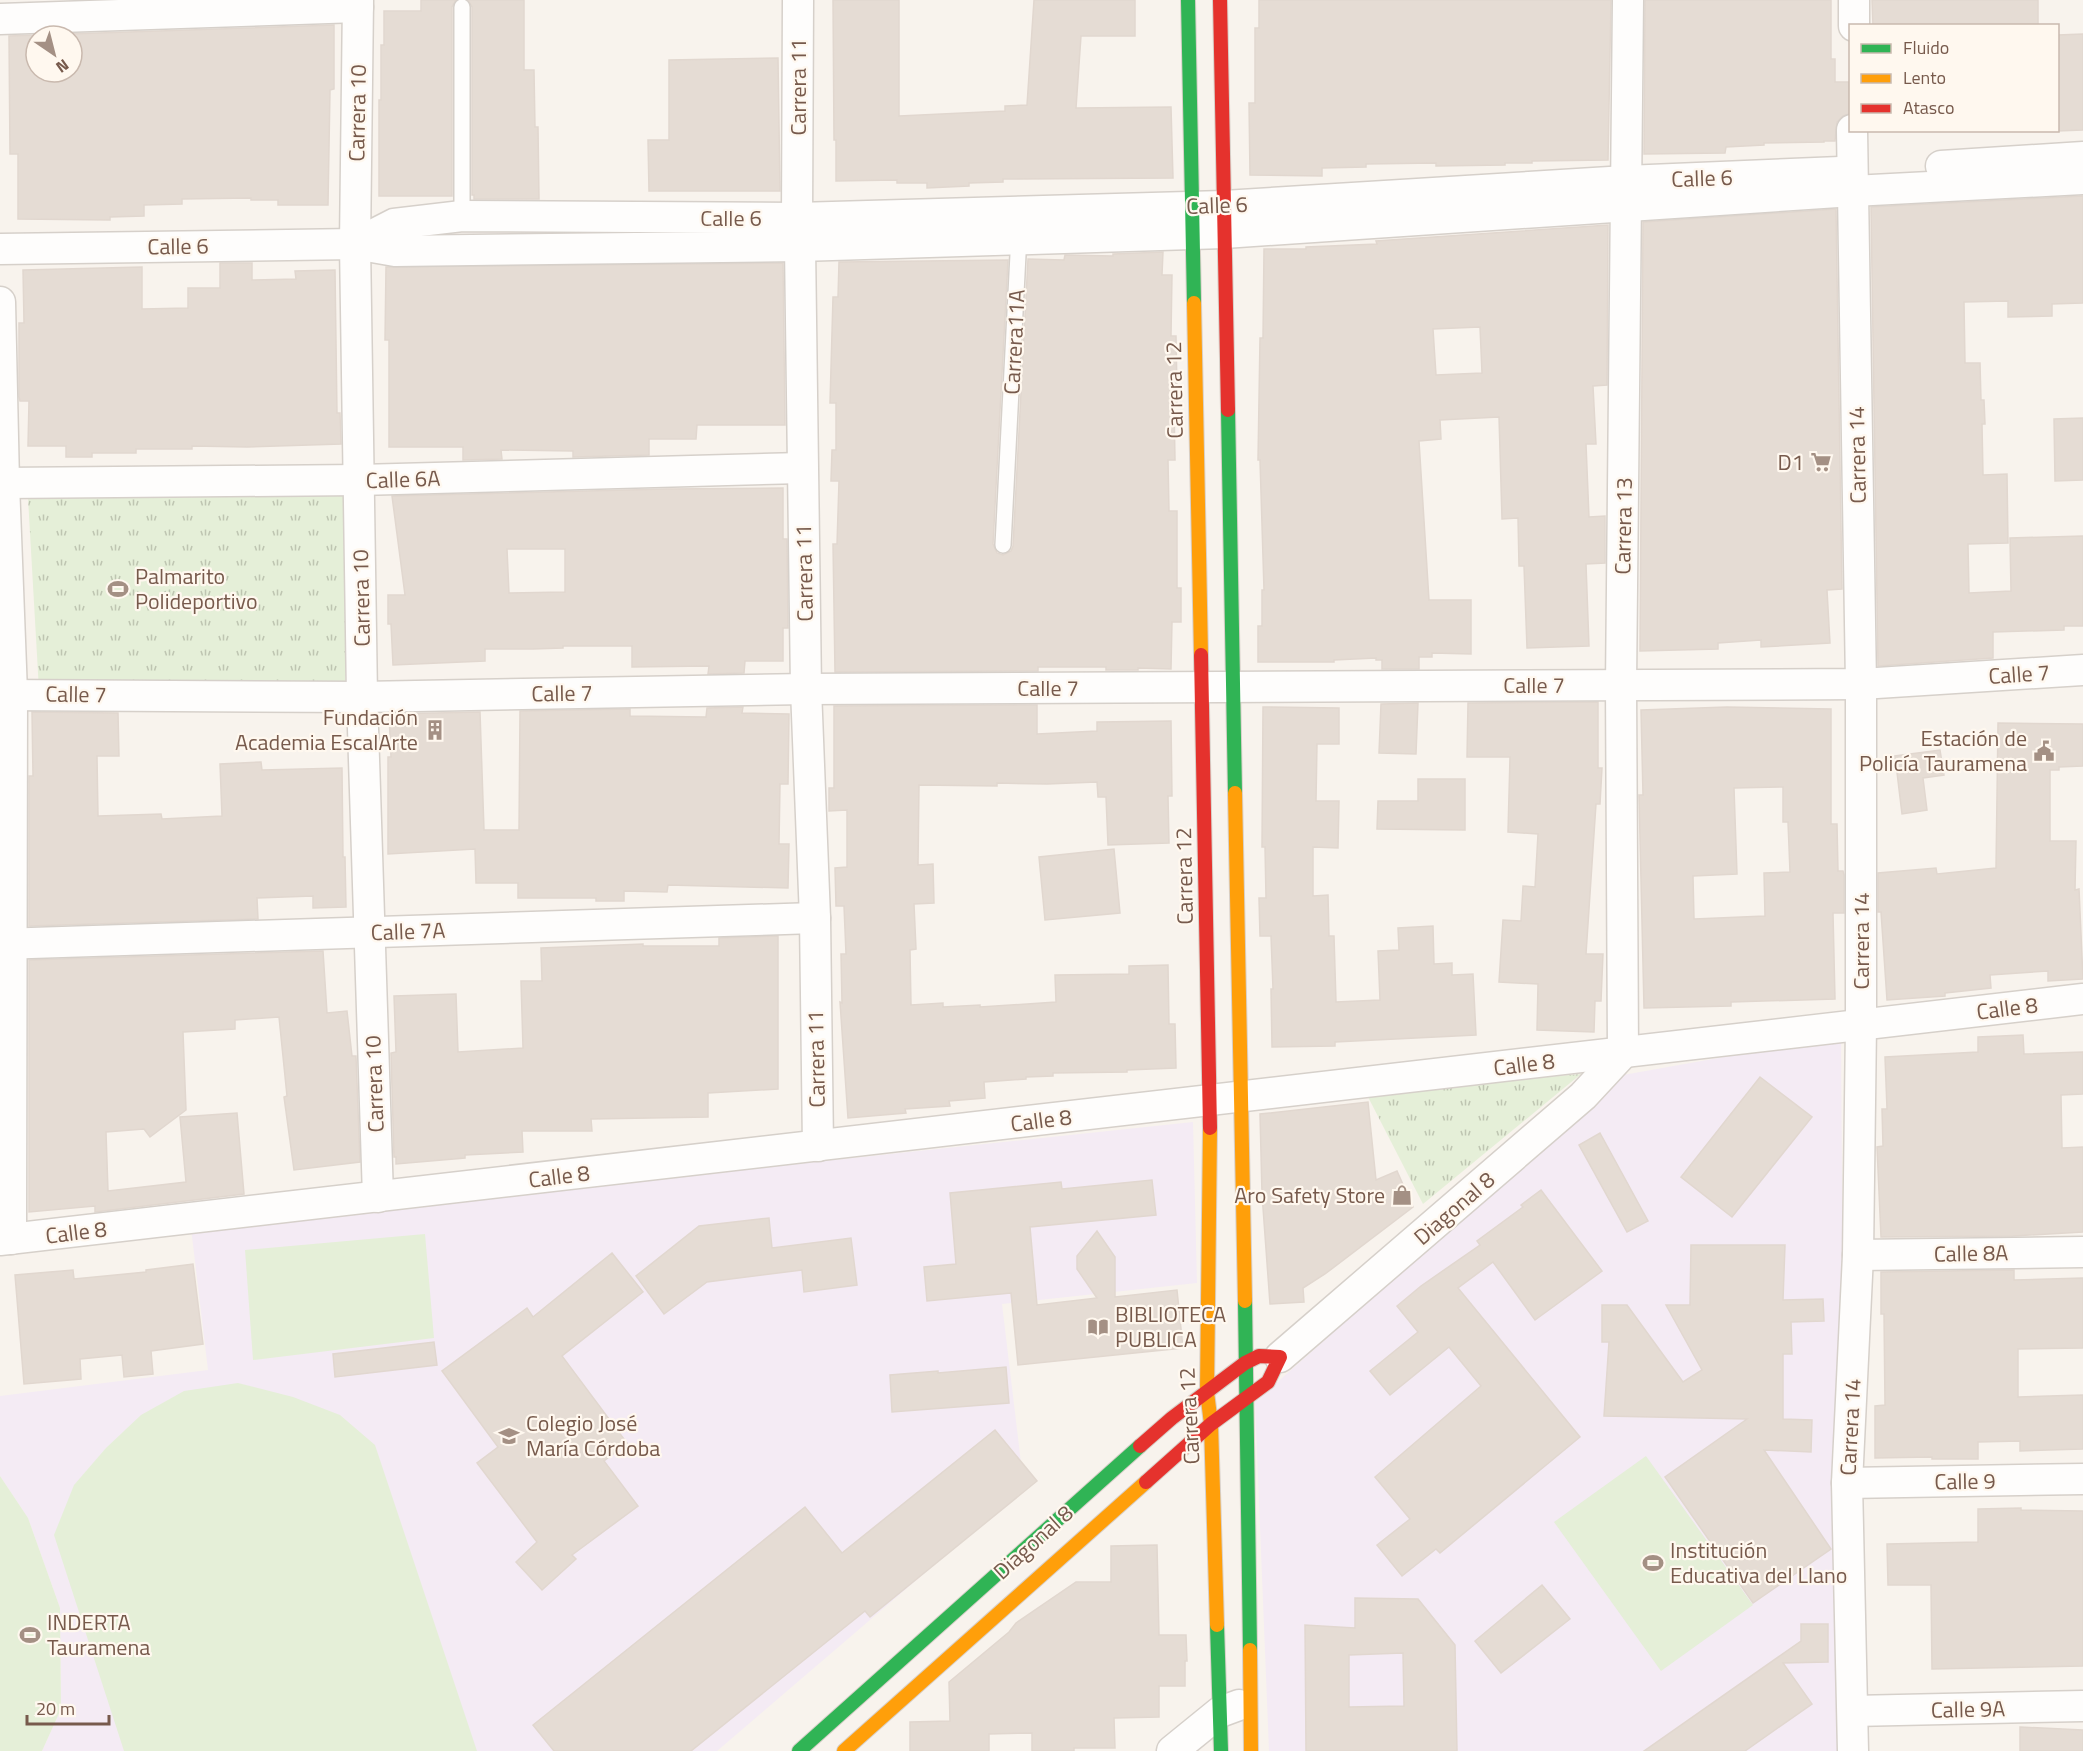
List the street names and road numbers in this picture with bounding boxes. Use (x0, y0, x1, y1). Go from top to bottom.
street label: Carrera 11 (781, 38, 815, 136)
street label: Carrera 10 (339, 64, 375, 162)
street label: Calle 6 (1671, 160, 1733, 196)
street label: Calle 6 (1186, 187, 1248, 223)
street label: Calle 6 (700, 201, 762, 235)
street label: Calle 6 (147, 228, 209, 264)
street label: Carrera11A (994, 288, 1034, 396)
street label: Carrera 12 (1156, 341, 1192, 439)
street label: Carrera 14 (1839, 406, 1875, 504)
street label: Calle 6A (365, 461, 441, 497)
street label: Carrera 13 (1605, 477, 1641, 575)
street label: Carrera 11 (786, 524, 822, 622)
street label: Carrera 10 (343, 549, 379, 647)
street label: Calle 7 (1987, 655, 2051, 693)
street label: Calle 7 (1503, 668, 1565, 702)
street label: Calle 7 (1017, 671, 1079, 705)
street label: Calle 7 (531, 675, 593, 711)
street label: Calle 7 (45, 676, 107, 712)
street label: Carrera 12 (1166, 827, 1202, 925)
street label: Carrera 14 (1844, 892, 1878, 990)
street label: Calle 7A (370, 913, 446, 949)
street label: Calle 8 (1974, 987, 2040, 1029)
street label: Carrera 11 (798, 1010, 834, 1108)
street label: Carrera 10 (355, 1035, 393, 1133)
street label: Calle 8 (1491, 1043, 1557, 1085)
street label: Calle 8 (1008, 1099, 1074, 1141)
street label: Calle 8 (526, 1155, 592, 1197)
street label: Diagonal 8 (1406, 1163, 1502, 1253)
street label: Calle 8 (43, 1211, 109, 1253)
street label: Calle 8A (1933, 1235, 2009, 1271)
street label: Carrera 12 (1169, 1367, 1209, 1465)
street label: Carrera 14 (1830, 1378, 1870, 1476)
street label: Calle 9 (1934, 1463, 1996, 1499)
street label: Diagonal 8 (985, 1497, 1081, 1587)
street label: Calle 9A (1930, 1691, 2006, 1727)

